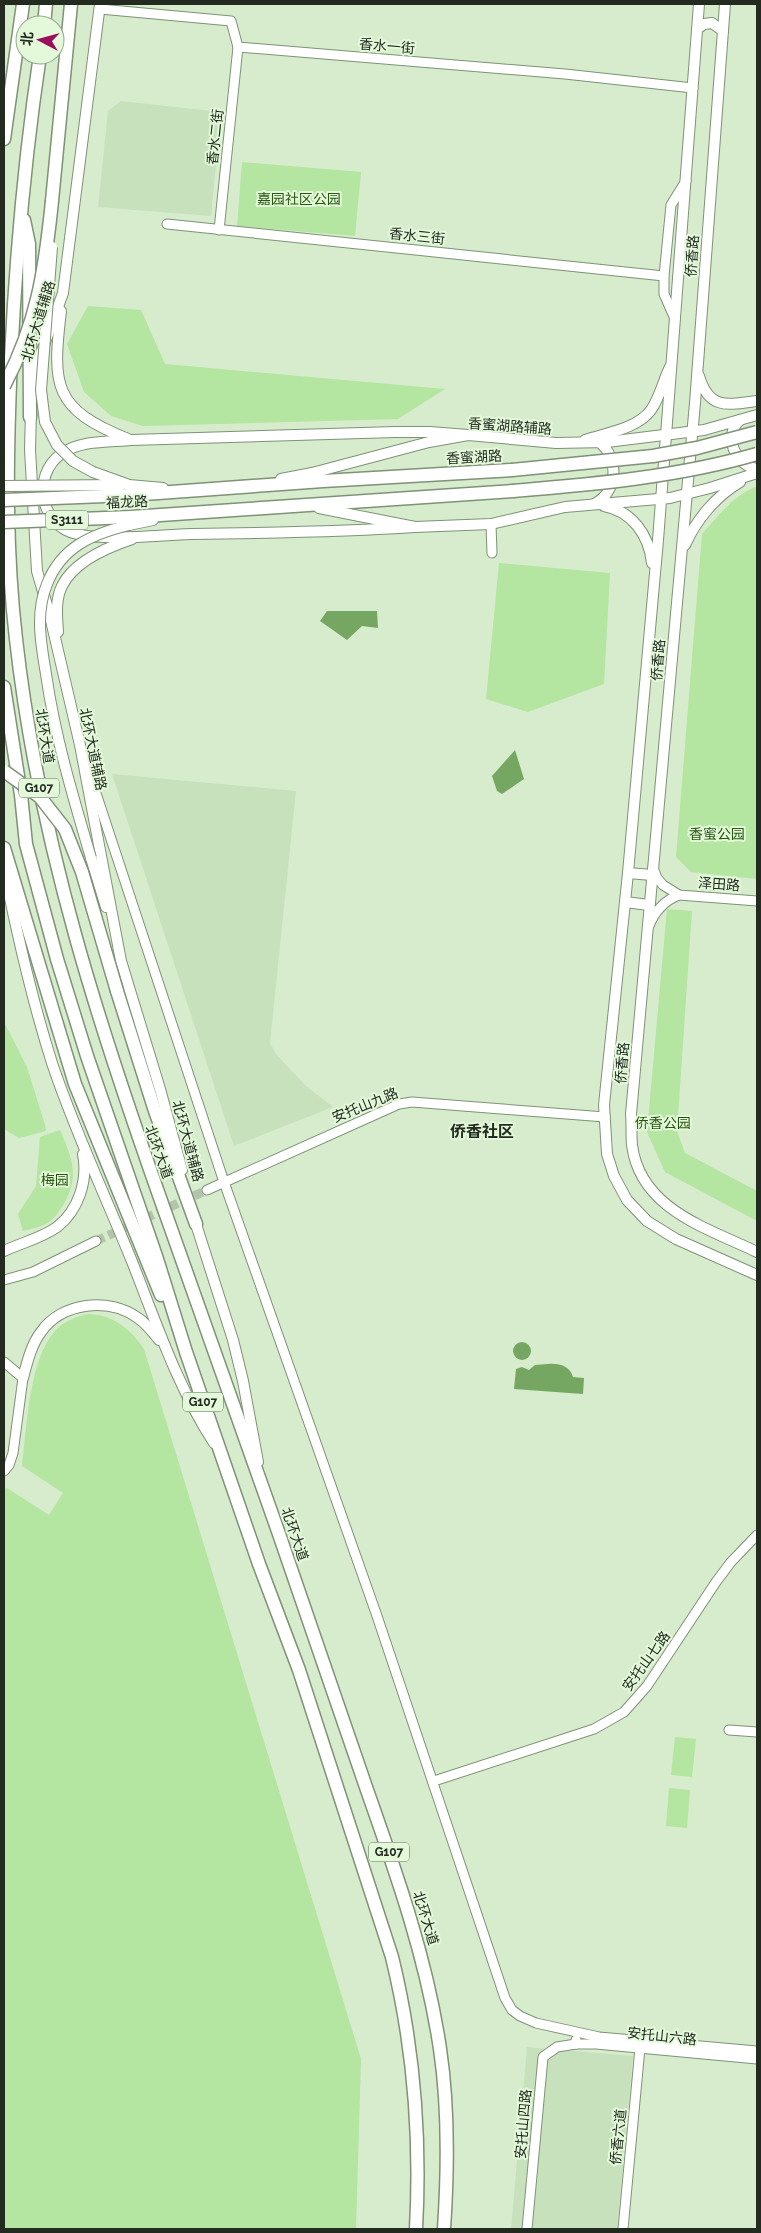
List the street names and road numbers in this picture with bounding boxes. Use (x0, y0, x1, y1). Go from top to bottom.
street label: 香水一街 (358, 36, 416, 56)
street label: 香水二街 (204, 108, 226, 166)
street label: 香水三街 (388, 225, 446, 247)
street label: 侨香路 (683, 234, 701, 278)
street label: 北环大道辅路 (18, 278, 58, 364)
street label: 香蜜湖路辅路 (468, 415, 552, 437)
street label: 香蜜湖路 (446, 448, 502, 466)
street label: 福龙路 (106, 493, 148, 511)
road number: S3111 (46, 510, 88, 530)
street label: 侨香路 (648, 638, 668, 682)
street label: 北环大道辅路 (76, 706, 110, 792)
street label: 北环大道 (33, 707, 57, 765)
road number: G107 (19, 778, 59, 798)
street label: 泽田路 (697, 875, 741, 893)
street label: 侨香路 (612, 1041, 632, 1085)
street label: 安托山九路 (330, 1084, 400, 1126)
street label: 北环大道辅路 (169, 1098, 207, 1184)
street label: 北环大道 (142, 1123, 176, 1181)
road number: G107 (183, 1392, 223, 1411)
street label: 北环大道 (278, 1505, 312, 1563)
street label: 安托山七路 (619, 1628, 673, 1694)
road number: G107 (369, 1842, 409, 1861)
street label: 北环大道 (410, 1889, 442, 1947)
street label: 安托山六路 (626, 2024, 698, 2048)
street label: 安托山四路 (512, 2088, 534, 2160)
street label: 侨香六道 (607, 2108, 629, 2166)

